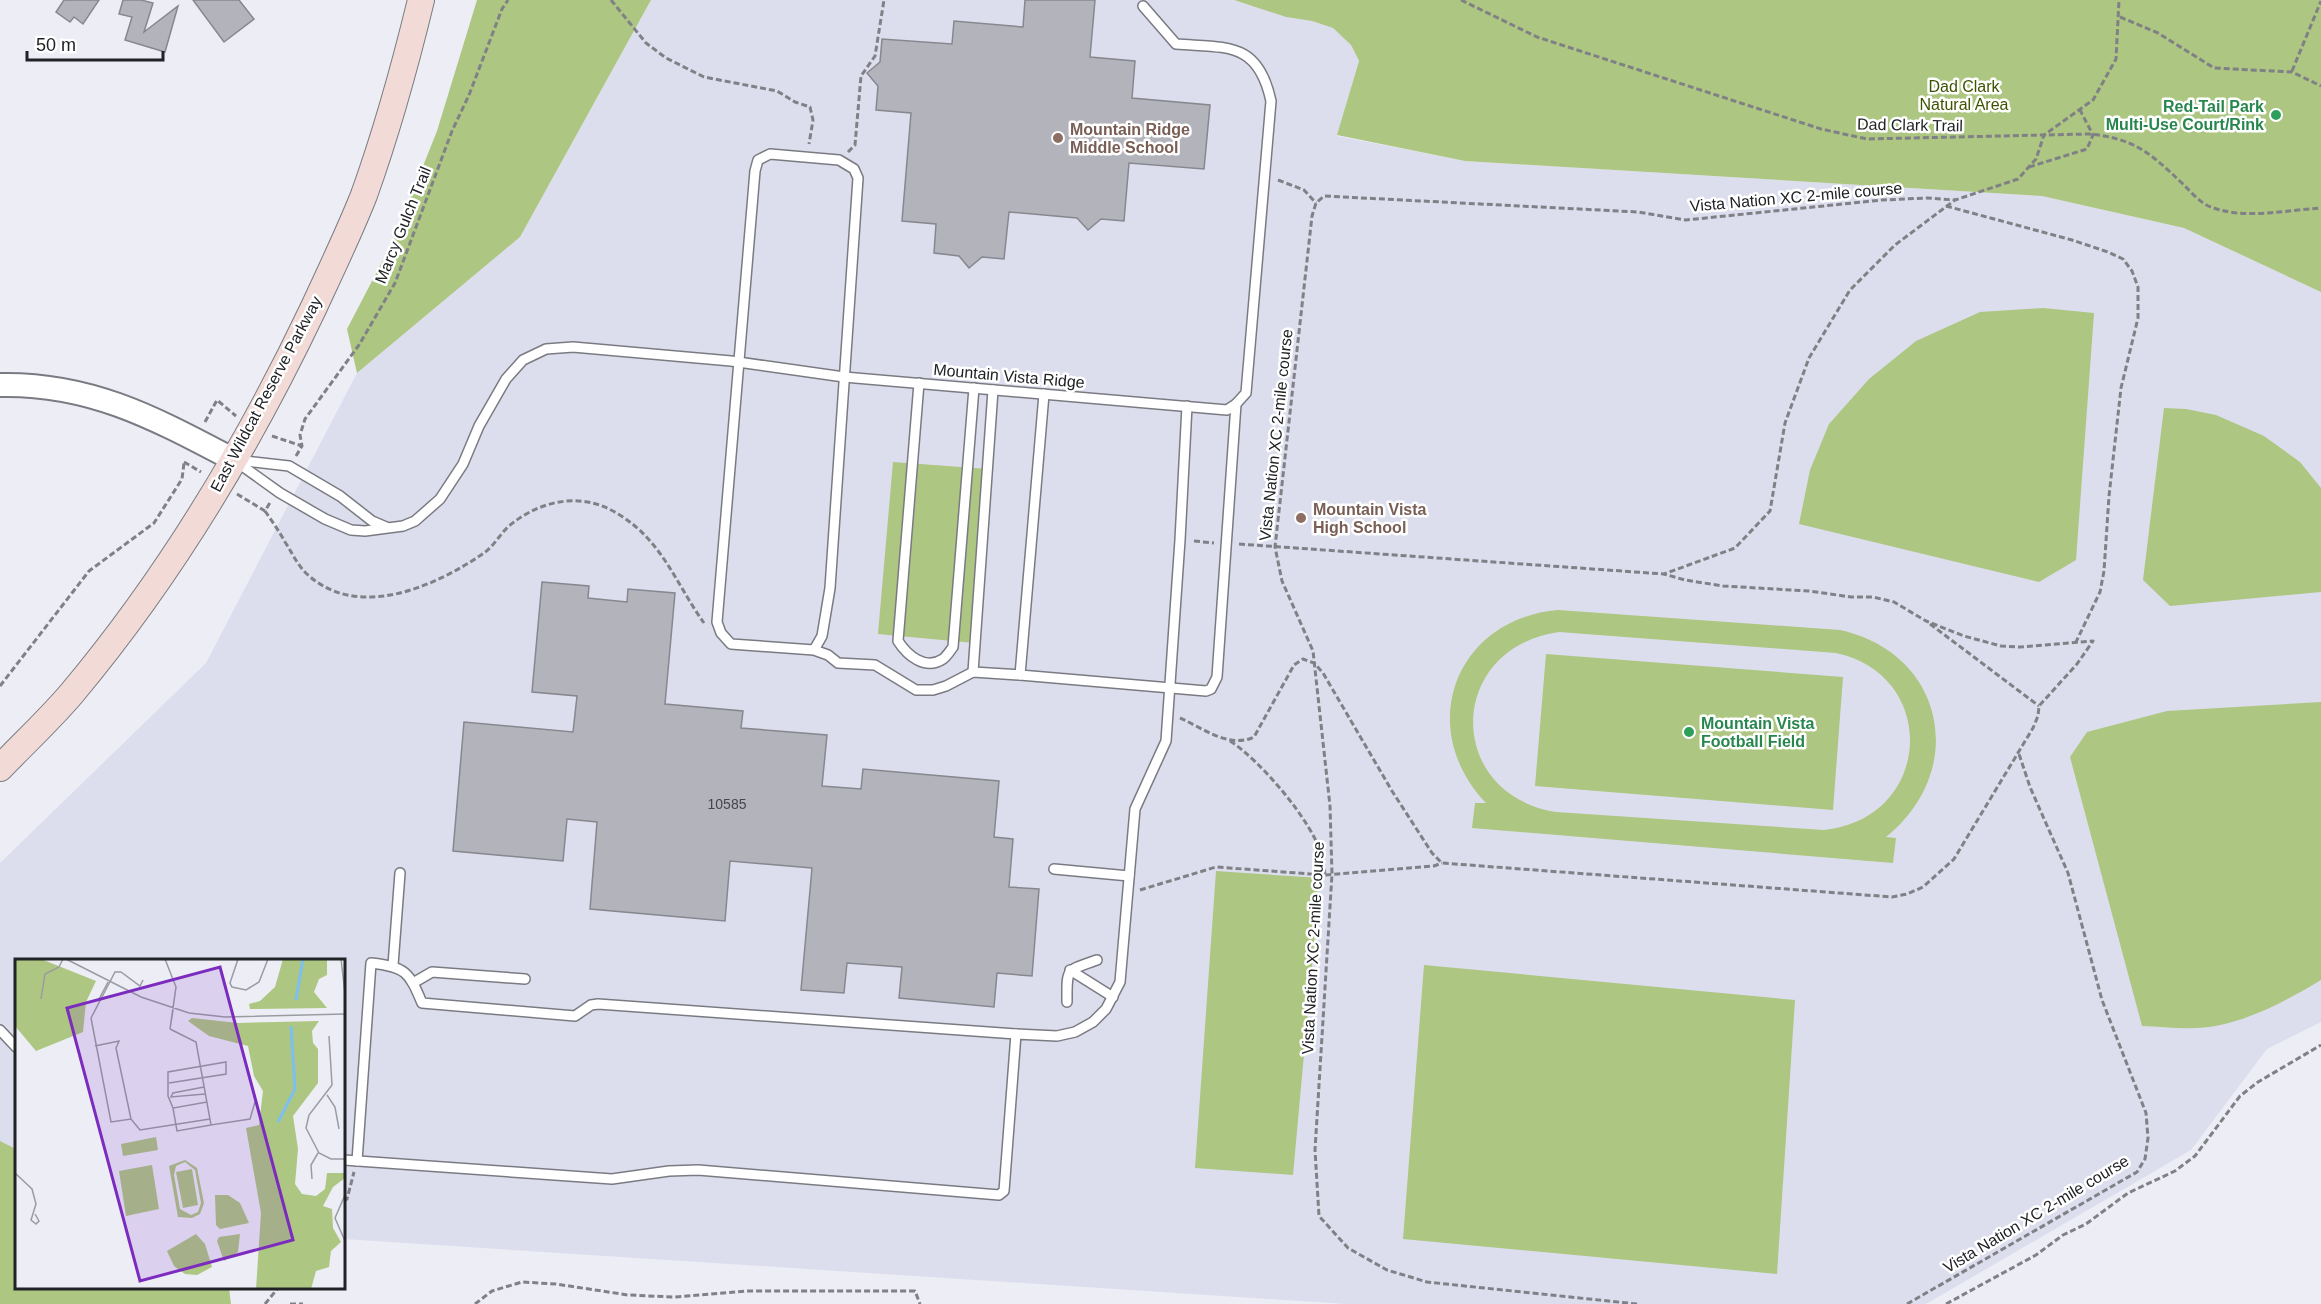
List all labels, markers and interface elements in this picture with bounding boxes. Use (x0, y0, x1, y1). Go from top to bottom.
scale bar (27, 24, 164, 62)
text: 50 m (36, 35, 76, 55)
park label: Dad Clark Natural Area (1920, 78, 2009, 113)
place label: Red-Tail Park Multi-Use Court/Rink (2106, 98, 2264, 133)
marker: Red-Tail Park Multi-Use Court/Rink (2269, 108, 2283, 122)
street label: Dad Clark Trail (1857, 116, 1963, 134)
place label: Mountain Ridge Middle School (1070, 121, 1190, 156)
marker: Mountain Ridge Middle School (1051, 131, 1065, 145)
street label: Marcy Gulch Trail (372, 164, 434, 286)
street label: Vista Nation XC 2-mile course (1689, 179, 1903, 215)
street label: East Wildcat Reserve Parkway (207, 293, 325, 495)
street label: Vista Nation XC 2-mile course (1256, 328, 1296, 542)
street label: Mountain Vista Ridge (933, 361, 1085, 391)
place label: Mountain Vista High School (1313, 501, 1427, 536)
marker: Mountain Vista High School (1294, 511, 1308, 525)
place label: Mountain Vista Football Field (1701, 715, 1815, 750)
marker: Mountain Vista Football Field (1682, 725, 1696, 739)
house number: 10585 (708, 796, 747, 812)
street label: Vista Nation XC 2-mile course (1299, 841, 1327, 1055)
inset map (15, 959, 345, 1289)
street label: Vista Nation XC 2-mile course (1940, 1152, 2132, 1276)

